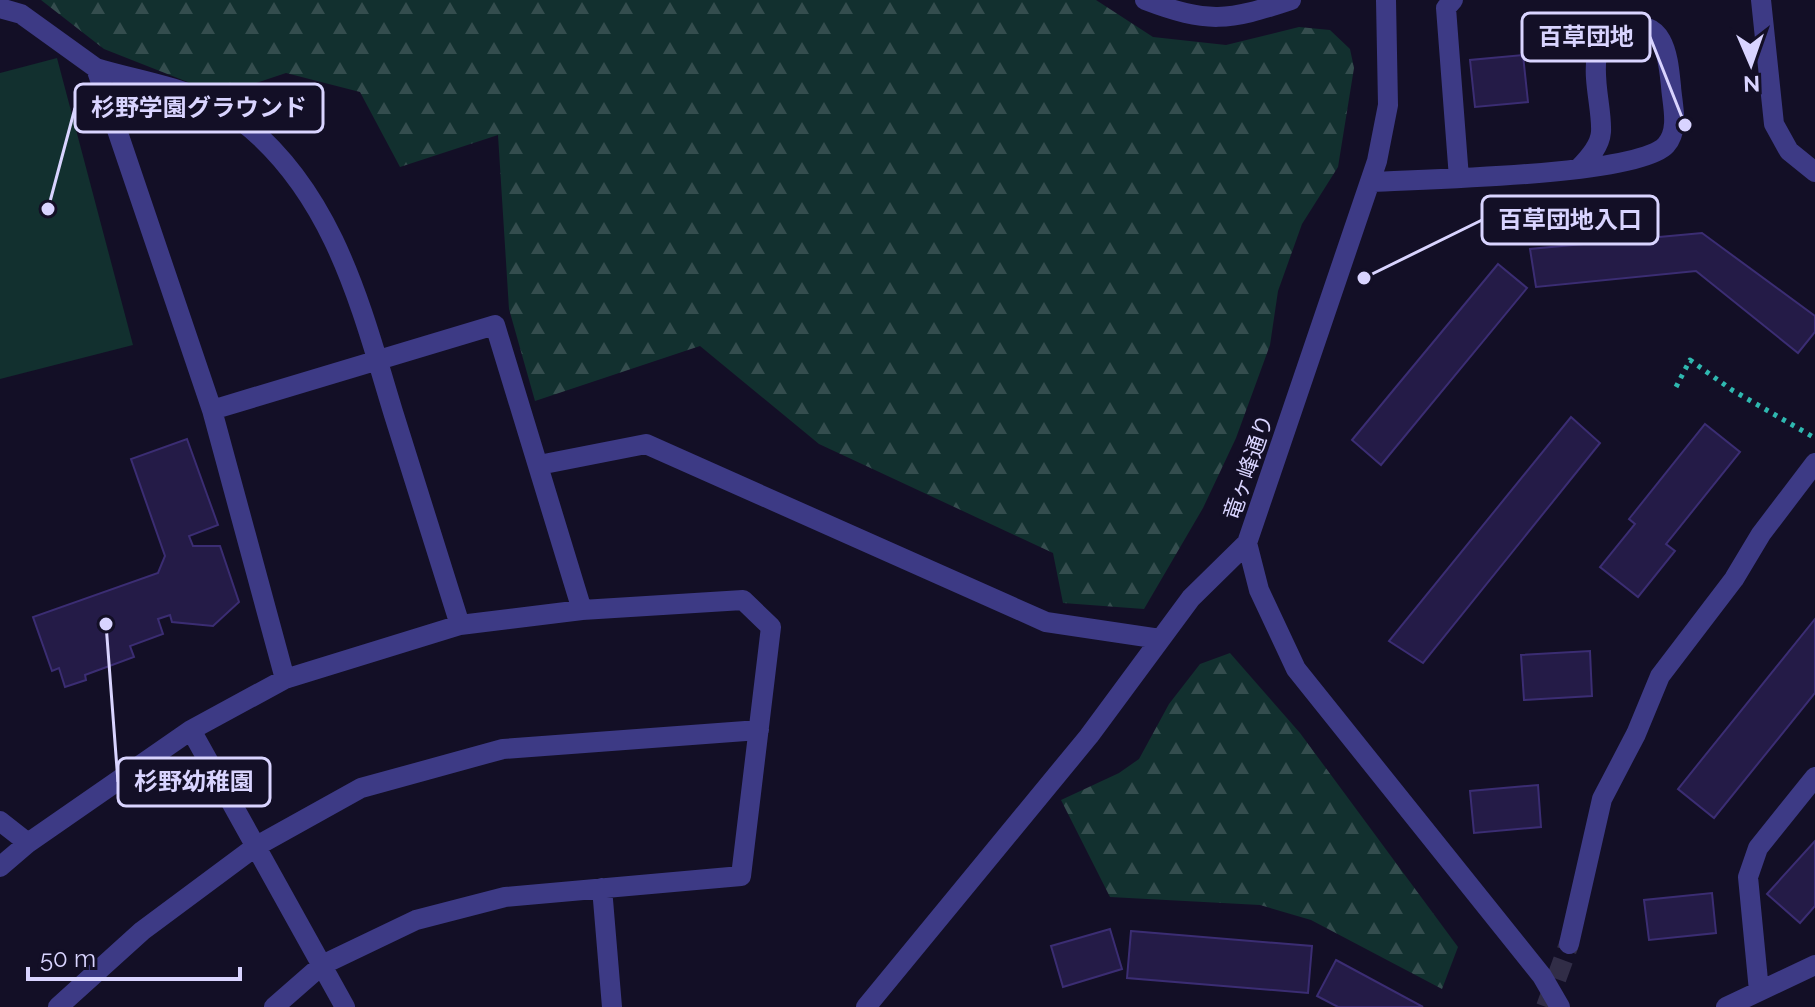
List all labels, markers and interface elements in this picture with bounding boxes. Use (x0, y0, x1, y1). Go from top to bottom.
callout: 百草団地 (1522, 13, 1650, 61)
text: 百草団地 (1538, 22, 1634, 51)
north arrow (1711, 24, 1791, 104)
text: N (1743, 71, 1761, 97)
callout: 杉野学園グラウンド (75, 84, 323, 132)
text: 杉野学園グラウンド (91, 93, 307, 122)
callout: 百草団地入口 (1482, 196, 1658, 244)
text: 百草団地入口 (1498, 205, 1642, 234)
street label: 竜ヶ峰通り (1218, 411, 1278, 523)
callout: 杉野幼稚園 (118, 758, 270, 806)
text: 杉野幼稚園 (134, 767, 254, 796)
scale bar (28, 931, 240, 981)
text: 50 m (40, 944, 96, 973)

